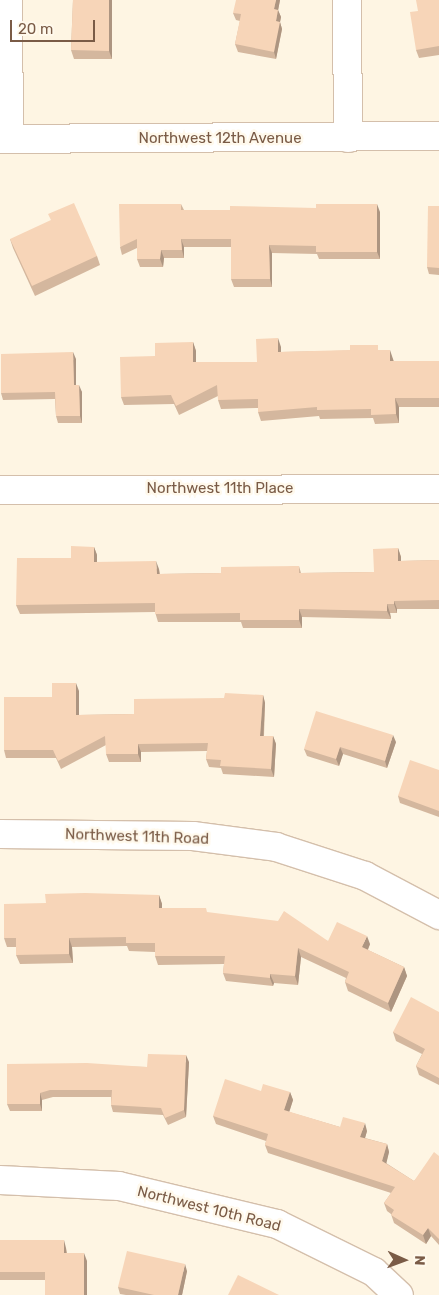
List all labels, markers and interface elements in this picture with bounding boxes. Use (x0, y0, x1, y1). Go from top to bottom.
scale bar (12, 10, 98, 42)
text: 20 m (18, 20, 53, 38)
street label: Northwest 12th Avenue (138, 130, 302, 148)
street label: Northwest 11th Place (147, 480, 293, 498)
street label: Northwest 11th Road (65, 825, 209, 849)
street label: Northwest 10th Road (135, 1182, 283, 1236)
north arrow (379, 1235, 429, 1285)
text: N (411, 1255, 428, 1266)

